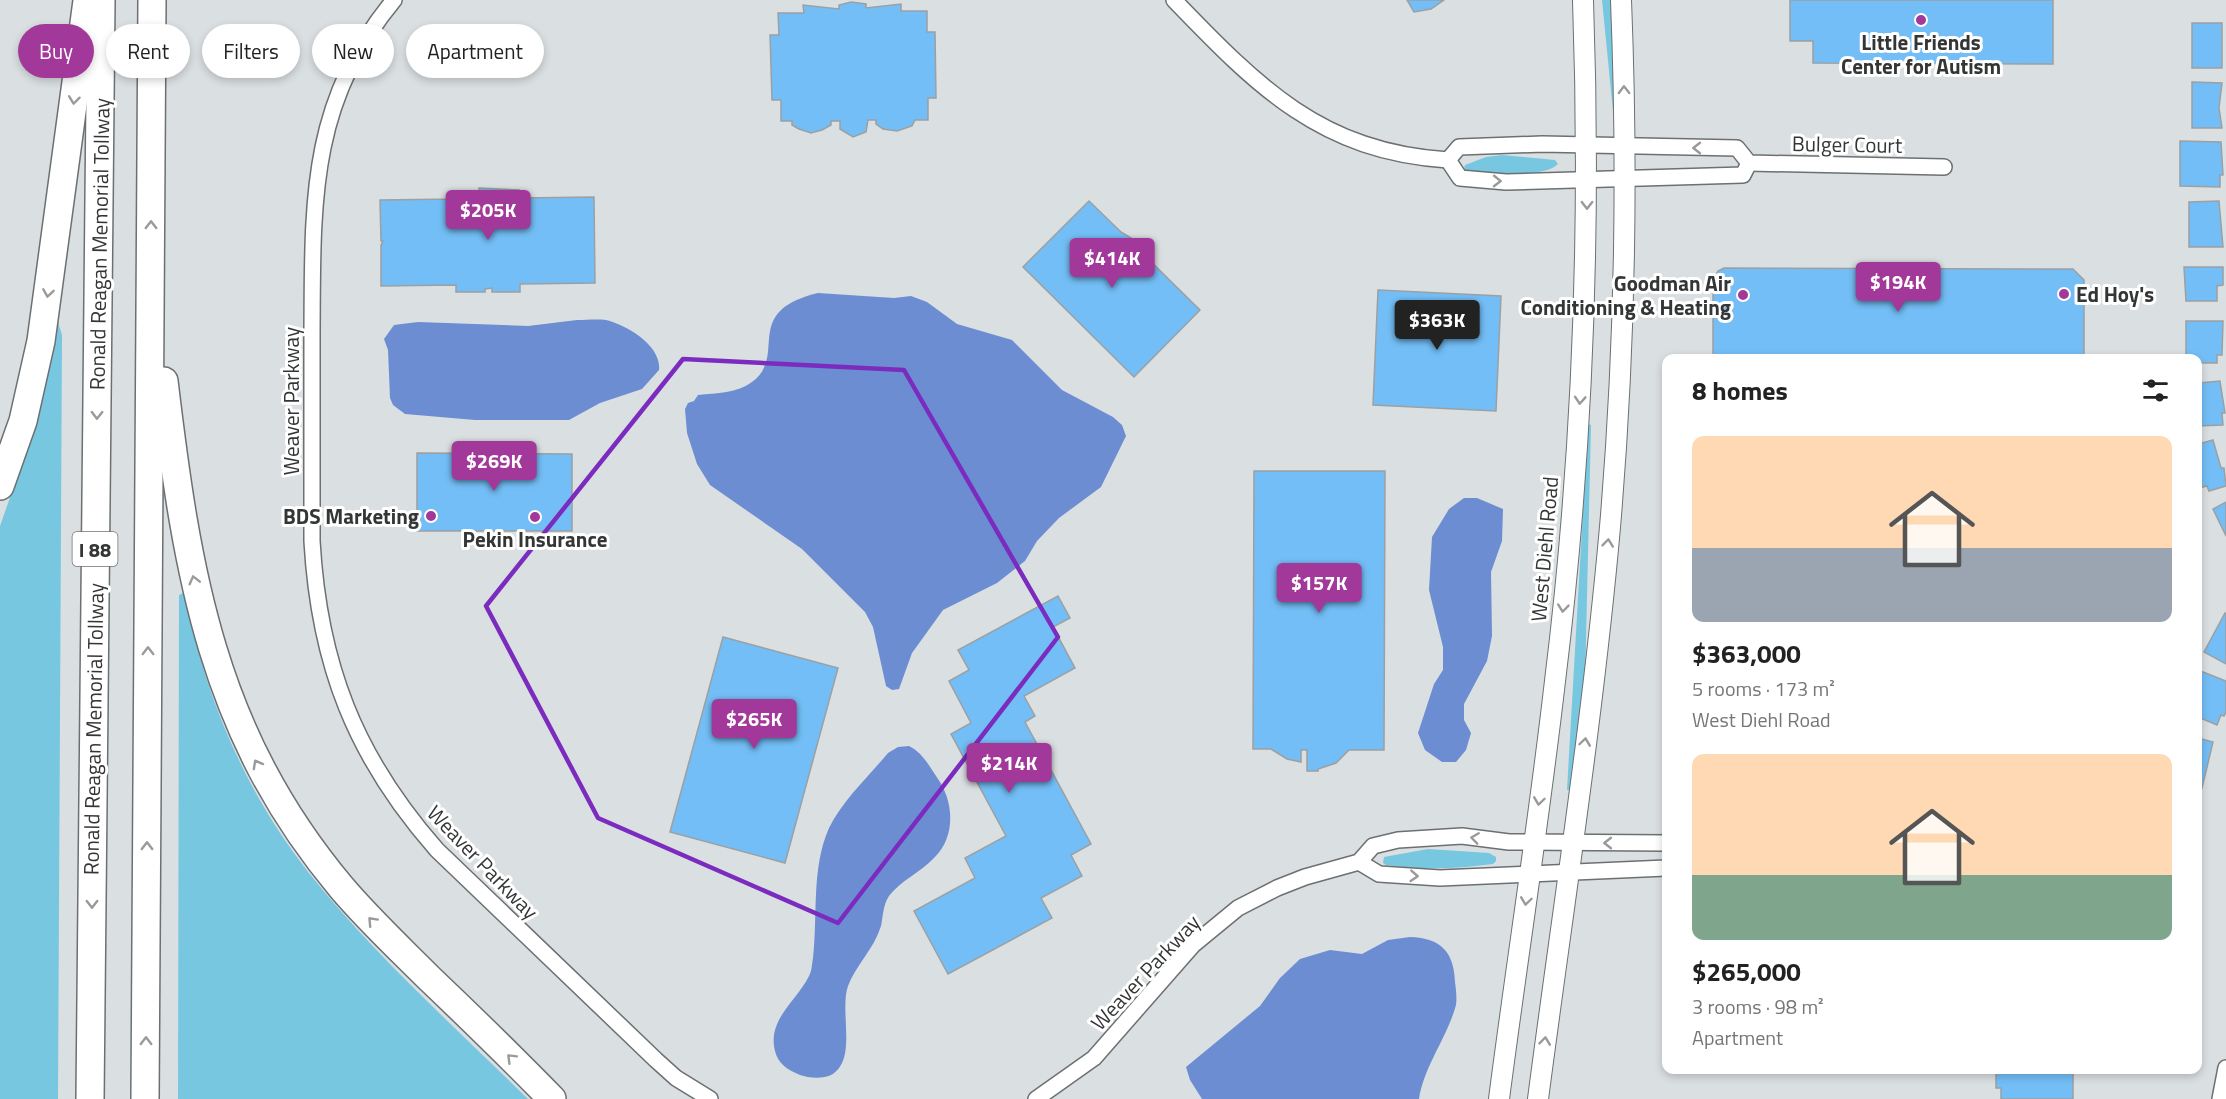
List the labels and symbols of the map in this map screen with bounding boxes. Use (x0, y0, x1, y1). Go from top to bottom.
marker: Little Friends Center for Autism (1914, 13, 1928, 27)
place label: Little Friends Center for Autism (1841, 26, 2001, 82)
one-way arrow (1618, 85, 1630, 94)
one-way arrow (68, 95, 80, 104)
street label: Ronald Reagan Memorial Tollway (80, 98, 118, 390)
street label: Bulger Court (1792, 127, 1903, 161)
one-way arrow (1693, 142, 1702, 154)
one-way arrow (1493, 175, 1502, 188)
pin: $205K (446, 190, 530, 241)
one-way arrow (1580, 201, 1593, 210)
one-way arrow (145, 220, 157, 229)
pin: $414K (1070, 238, 1154, 289)
pin: $194K (1856, 262, 1940, 313)
place label: Goodman Air Conditioning & Heating (1521, 267, 1731, 323)
place label: Ed Hoy's (2076, 278, 2154, 310)
marker: Ed Hoy's (2057, 287, 2071, 301)
one-way arrow (43, 288, 55, 298)
marker: Goodman Air Conditioning & Heating (1736, 288, 1750, 302)
pin: $363K (1395, 300, 1479, 351)
street label: Weaver Parkway (275, 327, 307, 475)
one-way arrow (1574, 396, 1587, 405)
one-way arrow (91, 411, 103, 420)
pin: $269K (452, 441, 536, 492)
street label: West Diehl Road (1522, 475, 1566, 623)
place label: BDS Marketing (283, 500, 419, 532)
marker: BDS Marketing (424, 509, 438, 523)
marker: Pekin Insurance (528, 510, 542, 524)
place label: Pekin Insurance (463, 523, 607, 555)
road number: I 88 (72, 532, 118, 566)
one-way arrow (1601, 538, 1614, 547)
pin: $157K (1277, 563, 1361, 614)
one-way arrow (189, 575, 202, 585)
street label: Ronald Reagan Memorial Tollway (74, 583, 112, 875)
one-way arrow (1557, 603, 1570, 612)
one-way arrow (142, 646, 154, 655)
pin: $265K (712, 699, 796, 750)
one-way arrow (1579, 738, 1591, 747)
pin: $214K (967, 743, 1051, 794)
one-way arrow (253, 760, 265, 770)
one-way arrow (1534, 797, 1546, 806)
street label: Weaver Parkway (420, 798, 546, 926)
one-way arrow (1471, 832, 1480, 844)
one-way arrow (1604, 837, 1613, 849)
one-way arrow (141, 841, 153, 850)
one-way arrow (1410, 870, 1419, 883)
one-way arrow (1520, 896, 1532, 905)
one-way arrow (86, 900, 98, 909)
street label: Weaver Parkway (1083, 907, 1207, 1037)
one-way arrow (368, 917, 379, 927)
one-way arrow (140, 1036, 152, 1045)
one-way arrow (1539, 1036, 1551, 1046)
one-way arrow (507, 1054, 518, 1064)

